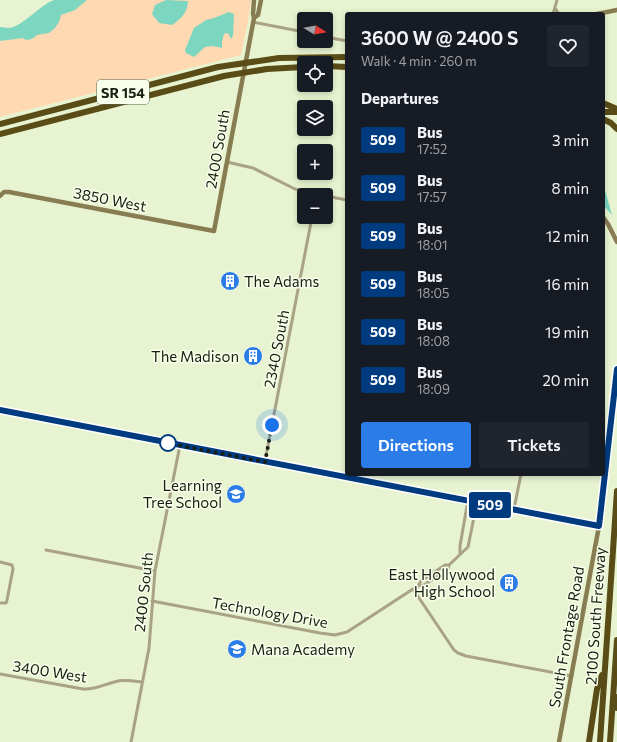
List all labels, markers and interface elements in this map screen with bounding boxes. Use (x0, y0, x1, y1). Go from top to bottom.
north arrow (297, 12, 333, 48)
map controls (297, 12, 333, 224)
button: heart (547, 25, 589, 67)
text: 3600 W @ 2400 S (361, 26, 518, 49)
text: Walk · 4 min · 260 m (361, 53, 477, 69)
button: locate (297, 56, 333, 92)
road number: SR 154 (97, 80, 149, 104)
text: Departures (361, 89, 439, 107)
button: layers (297, 100, 333, 136)
street label: 2400 South (201, 108, 233, 190)
text: Bus (417, 123, 442, 141)
text: 509 (370, 131, 396, 148)
text: 3 min (552, 131, 589, 149)
text: 17:52 (417, 141, 447, 157)
button: + (297, 144, 333, 180)
text: Bus (417, 171, 442, 189)
text: 509 (370, 179, 396, 196)
text: 8 min (551, 179, 589, 197)
street label: 3850 West (72, 183, 148, 215)
button: − (297, 188, 333, 224)
text: 17:57 (417, 189, 447, 205)
text: Bus (417, 219, 442, 237)
text: 509 (370, 227, 396, 244)
text: 12 min (546, 227, 589, 245)
text: 18:01 (417, 237, 448, 253)
text: Bus (417, 267, 442, 285)
building icon: The Adams (219, 270, 241, 292)
place label: The Adams (244, 272, 320, 290)
text: 509 (370, 275, 396, 292)
text: 16 min (545, 275, 589, 293)
text: 18:05 (417, 285, 449, 301)
street label: 2340 South (260, 308, 292, 390)
text: Bus (417, 315, 442, 333)
text: 509 (370, 323, 396, 340)
text: 19 min (545, 323, 589, 341)
text: 18:08 (417, 333, 450, 349)
building icon: The Madison (242, 345, 264, 367)
place label: The Madison (151, 347, 239, 365)
text: Bus (417, 363, 442, 381)
text: 509 (370, 371, 396, 388)
text: 20 min (543, 371, 589, 389)
text: 18:09 (417, 381, 450, 397)
your location (262, 415, 282, 435)
button: Directions (361, 422, 471, 468)
button: Tickets (479, 422, 589, 468)
unlabelled marker (159, 434, 177, 452)
place label: Learning Tree School (143, 476, 222, 511)
school or university icon: Learning Tree School (225, 483, 247, 505)
line badge: 509 (467, 492, 513, 518)
text: 509 (477, 496, 503, 513)
street label: 2100 South Freeway (581, 546, 609, 685)
street label: 2400 South (130, 551, 156, 633)
place label: East Hollywood High School (389, 565, 495, 600)
street label: South Frontage Road (545, 565, 587, 709)
building icon: East Hollywood High School (498, 572, 520, 594)
street label: Technology Drive (210, 593, 330, 631)
school or university icon: Mana Academy (226, 638, 248, 660)
place label: Mana Academy (251, 640, 355, 658)
street label: 3400 West (11, 656, 89, 686)

